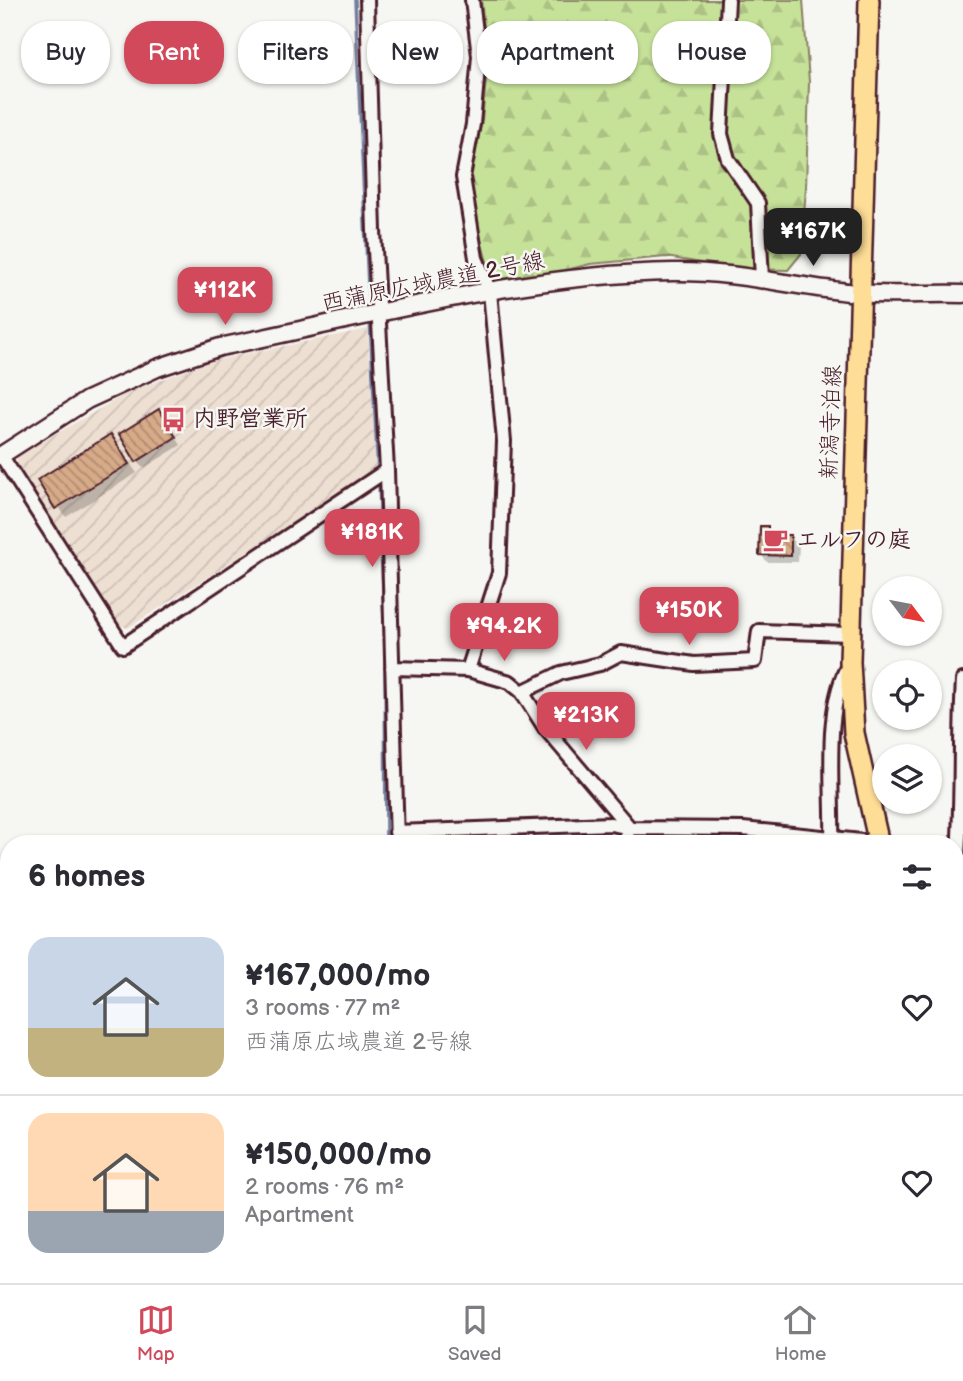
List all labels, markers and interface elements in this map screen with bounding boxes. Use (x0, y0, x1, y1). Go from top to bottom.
chip: Buy (21, 21, 110, 84)
chip: Rent (124, 21, 224, 84)
chip: Filters (238, 21, 353, 84)
chip: New (367, 21, 463, 84)
chip: Apartment (477, 21, 638, 84)
chip: House (652, 21, 771, 84)
pin: ¥167K (764, 208, 862, 268)
text: ¥167K (780, 217, 846, 245)
street label: 西蒲原広域農道 2号線 (319, 247, 547, 317)
pin: ¥112K (176, 268, 274, 327)
text: ¥112K (194, 276, 256, 304)
street label: 新潟寺泊線 (815, 364, 847, 480)
bus stop icon: 内野営業所 (159, 405, 187, 433)
place label: 内野営業所 (193, 405, 308, 433)
pin: ¥181K (323, 510, 421, 569)
text: ¥181K (341, 518, 403, 546)
cafe icon: エルフの庭 (762, 526, 790, 554)
place label: エルフの庭 (796, 526, 911, 554)
north arrow (872, 576, 942, 646)
map controls (872, 576, 942, 814)
pin: ¥150K (640, 588, 738, 647)
text: ¥150K (655, 596, 723, 624)
pin: ¥94.2K (447, 604, 561, 663)
text: ¥94.2K (466, 612, 542, 640)
button: locate (872, 660, 942, 730)
pin: ¥213K (537, 692, 635, 752)
text: ¥213K (553, 701, 619, 729)
button: layers (872, 744, 942, 814)
icon: filters (898, 858, 936, 896)
text: 6 homes (28, 859, 145, 895)
text: ¥167,000/mo (245, 958, 430, 994)
icon: home (84, 965, 168, 1049)
icon: heart (898, 988, 936, 1026)
text: 3 rooms · 77 m² (245, 994, 401, 1022)
text: 西蒲原広域農道 2号線 (245, 1028, 472, 1056)
text: ¥150,000/mo (245, 1137, 432, 1173)
icon: home (84, 1141, 168, 1225)
icon: heart (898, 1164, 936, 1202)
text: 2 rooms · 76 m² (245, 1173, 404, 1201)
text: Apartment (245, 1201, 354, 1229)
tab: Map (137, 1301, 175, 1366)
tab: Saved (448, 1301, 501, 1366)
tab: Home (775, 1301, 826, 1366)

